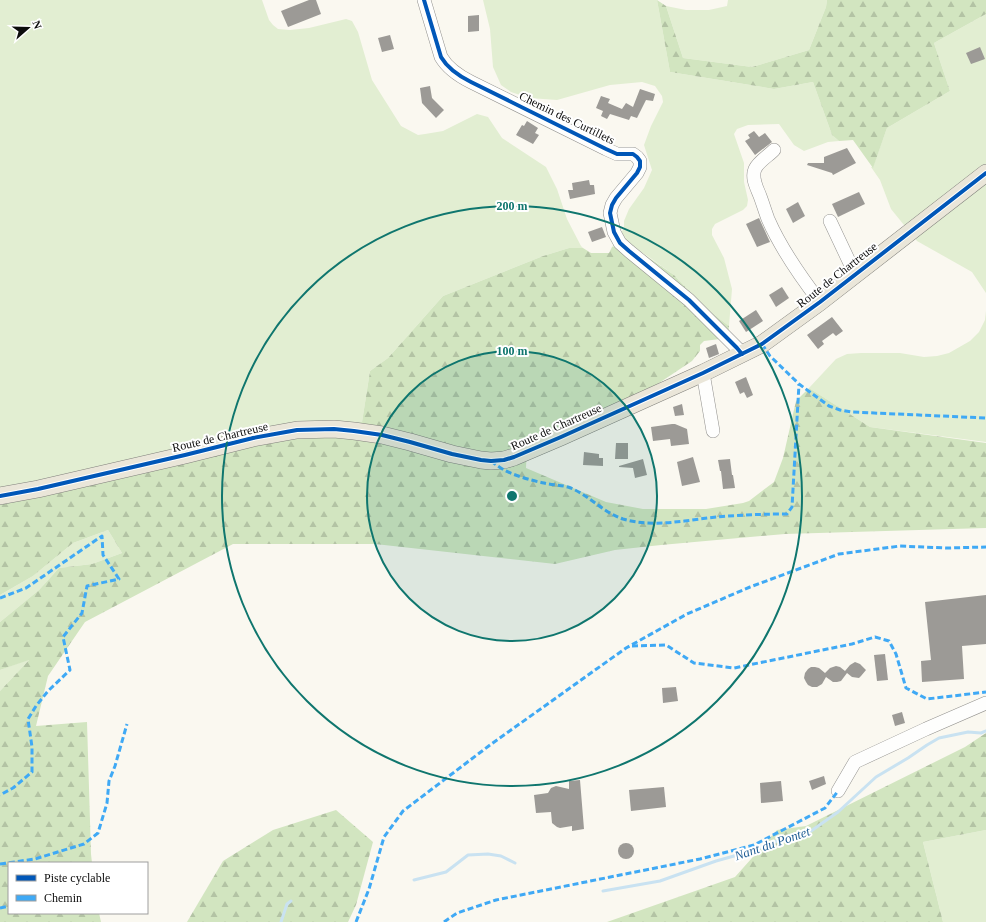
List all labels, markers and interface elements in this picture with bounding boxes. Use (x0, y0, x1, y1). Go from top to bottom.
north arrow (8, 8, 48, 48)
text: N (30, 19, 44, 30)
street label: Chemin des Curtillets (517, 89, 617, 147)
text: 200 m (497, 199, 528, 213)
street label: Route de Chartreuse (794, 239, 880, 311)
text: 100 m (497, 344, 528, 358)
street label: Route de Chartreuse (508, 401, 604, 453)
street label: Route de Chartreuse (171, 419, 269, 455)
centre of rings (505, 489, 519, 503)
water label: Nant du Pontet (732, 823, 812, 864)
legend (8, 862, 148, 914)
text: Piste cyclable (44, 871, 110, 885)
text: Chemin (44, 891, 82, 905)

